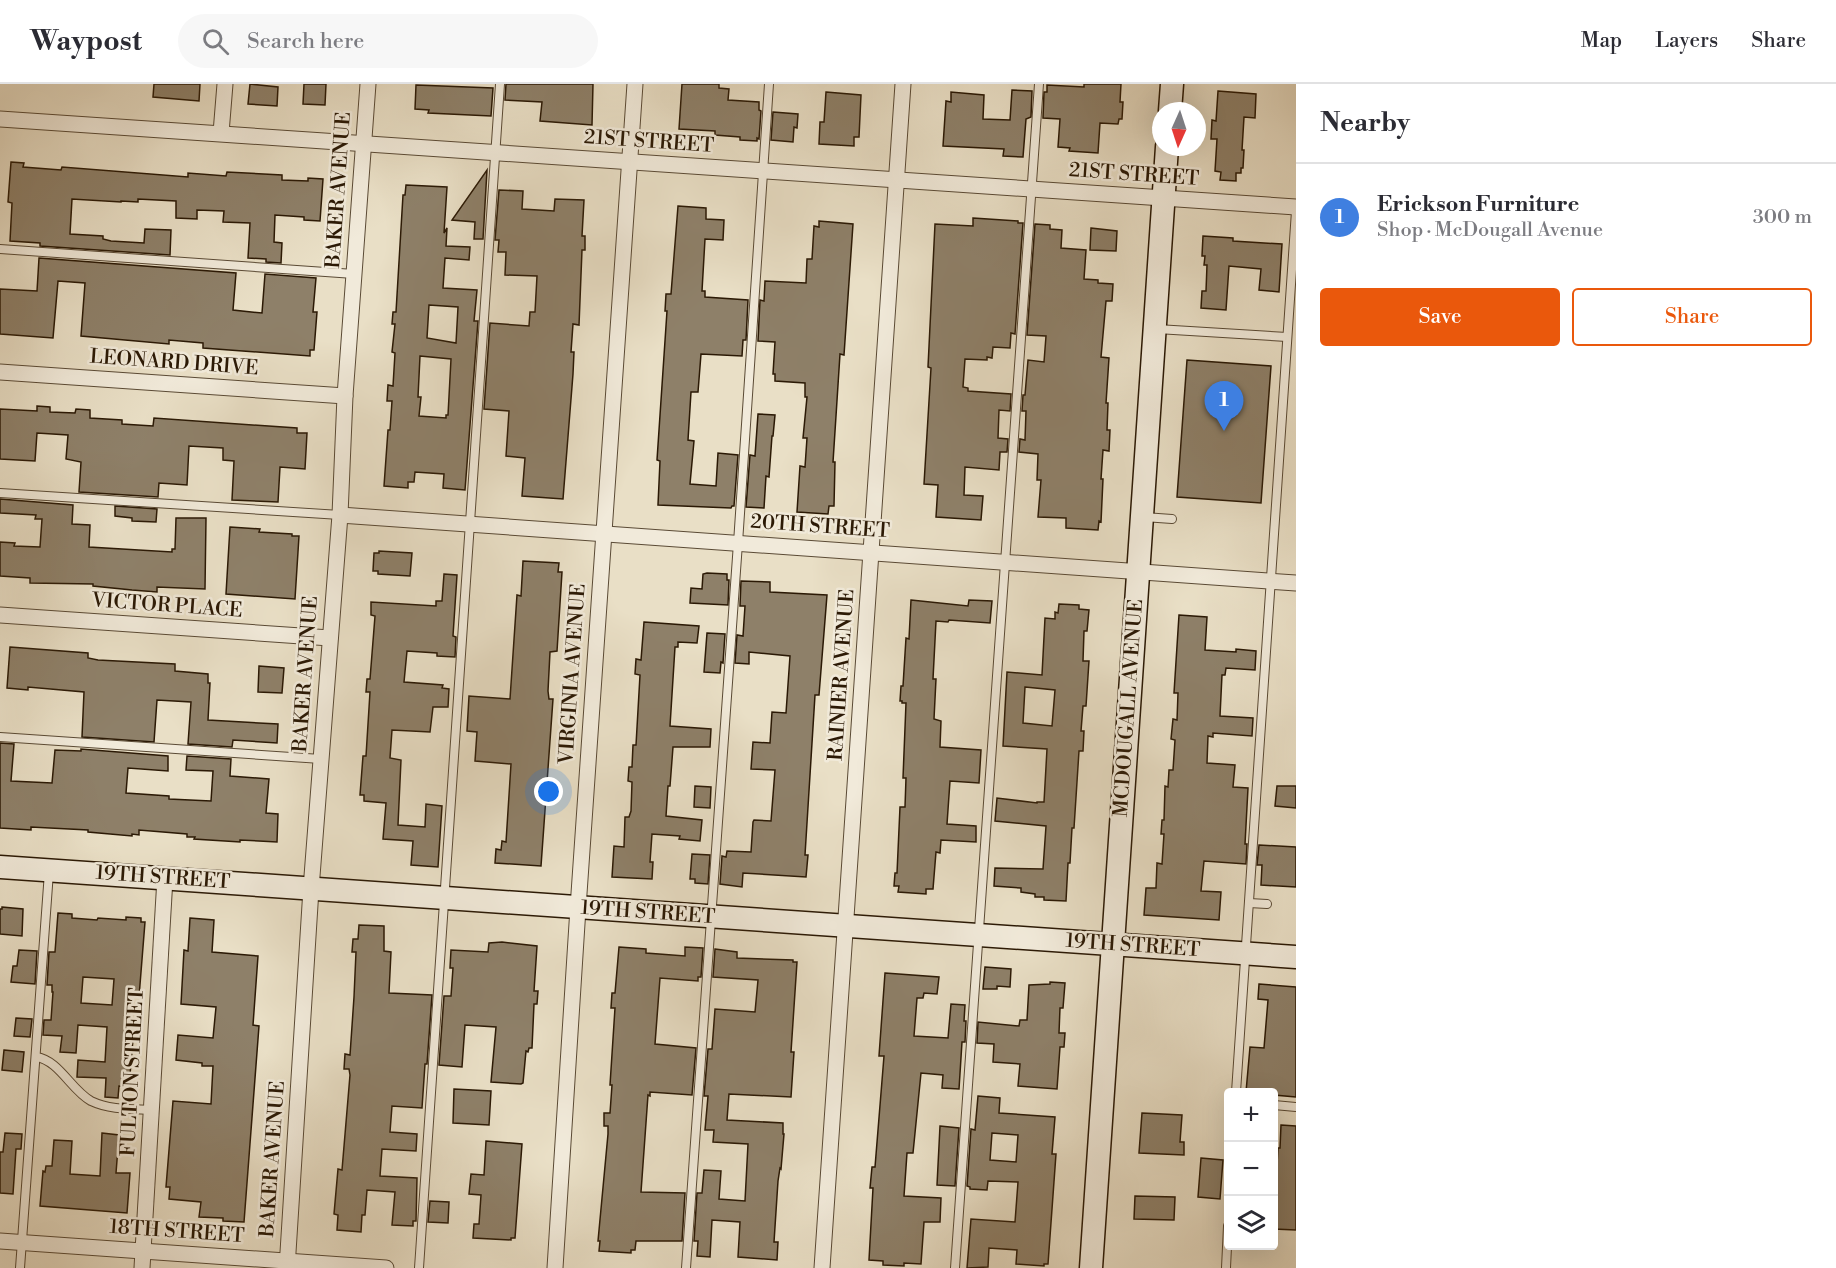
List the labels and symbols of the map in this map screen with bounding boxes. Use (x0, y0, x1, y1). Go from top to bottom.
north arrow (1152, 102, 1206, 156)
street label: BAKER AVENUE (321, 111, 357, 270)
street label: 21ST STREET (583, 125, 715, 159)
street label: 21ST STREET (1068, 158, 1200, 192)
street label: LEONARD DRIVE (89, 345, 259, 381)
pin: 1 (1204, 382, 1244, 431)
street label: 20TH STREET (750, 510, 890, 544)
street label: VIRGINIA AVENUE (554, 583, 592, 766)
street label: VICTOR PLACE (90, 588, 243, 624)
street label: RAINIER AVENUE (824, 588, 860, 762)
street label: BAKER AVENUE (288, 595, 324, 754)
street label: MCDOUGALL AVENUE (1109, 598, 1149, 818)
your location (534, 777, 563, 806)
street label: 19TH STREET (95, 861, 231, 895)
street label: 19TH STREET (580, 896, 716, 930)
street label: 19TH STREET (1065, 929, 1201, 963)
street label: FULTON STREET (116, 987, 150, 1157)
street label: BAKER AVENUE (255, 1080, 291, 1239)
street label: 18TH STREET (109, 1215, 245, 1249)

